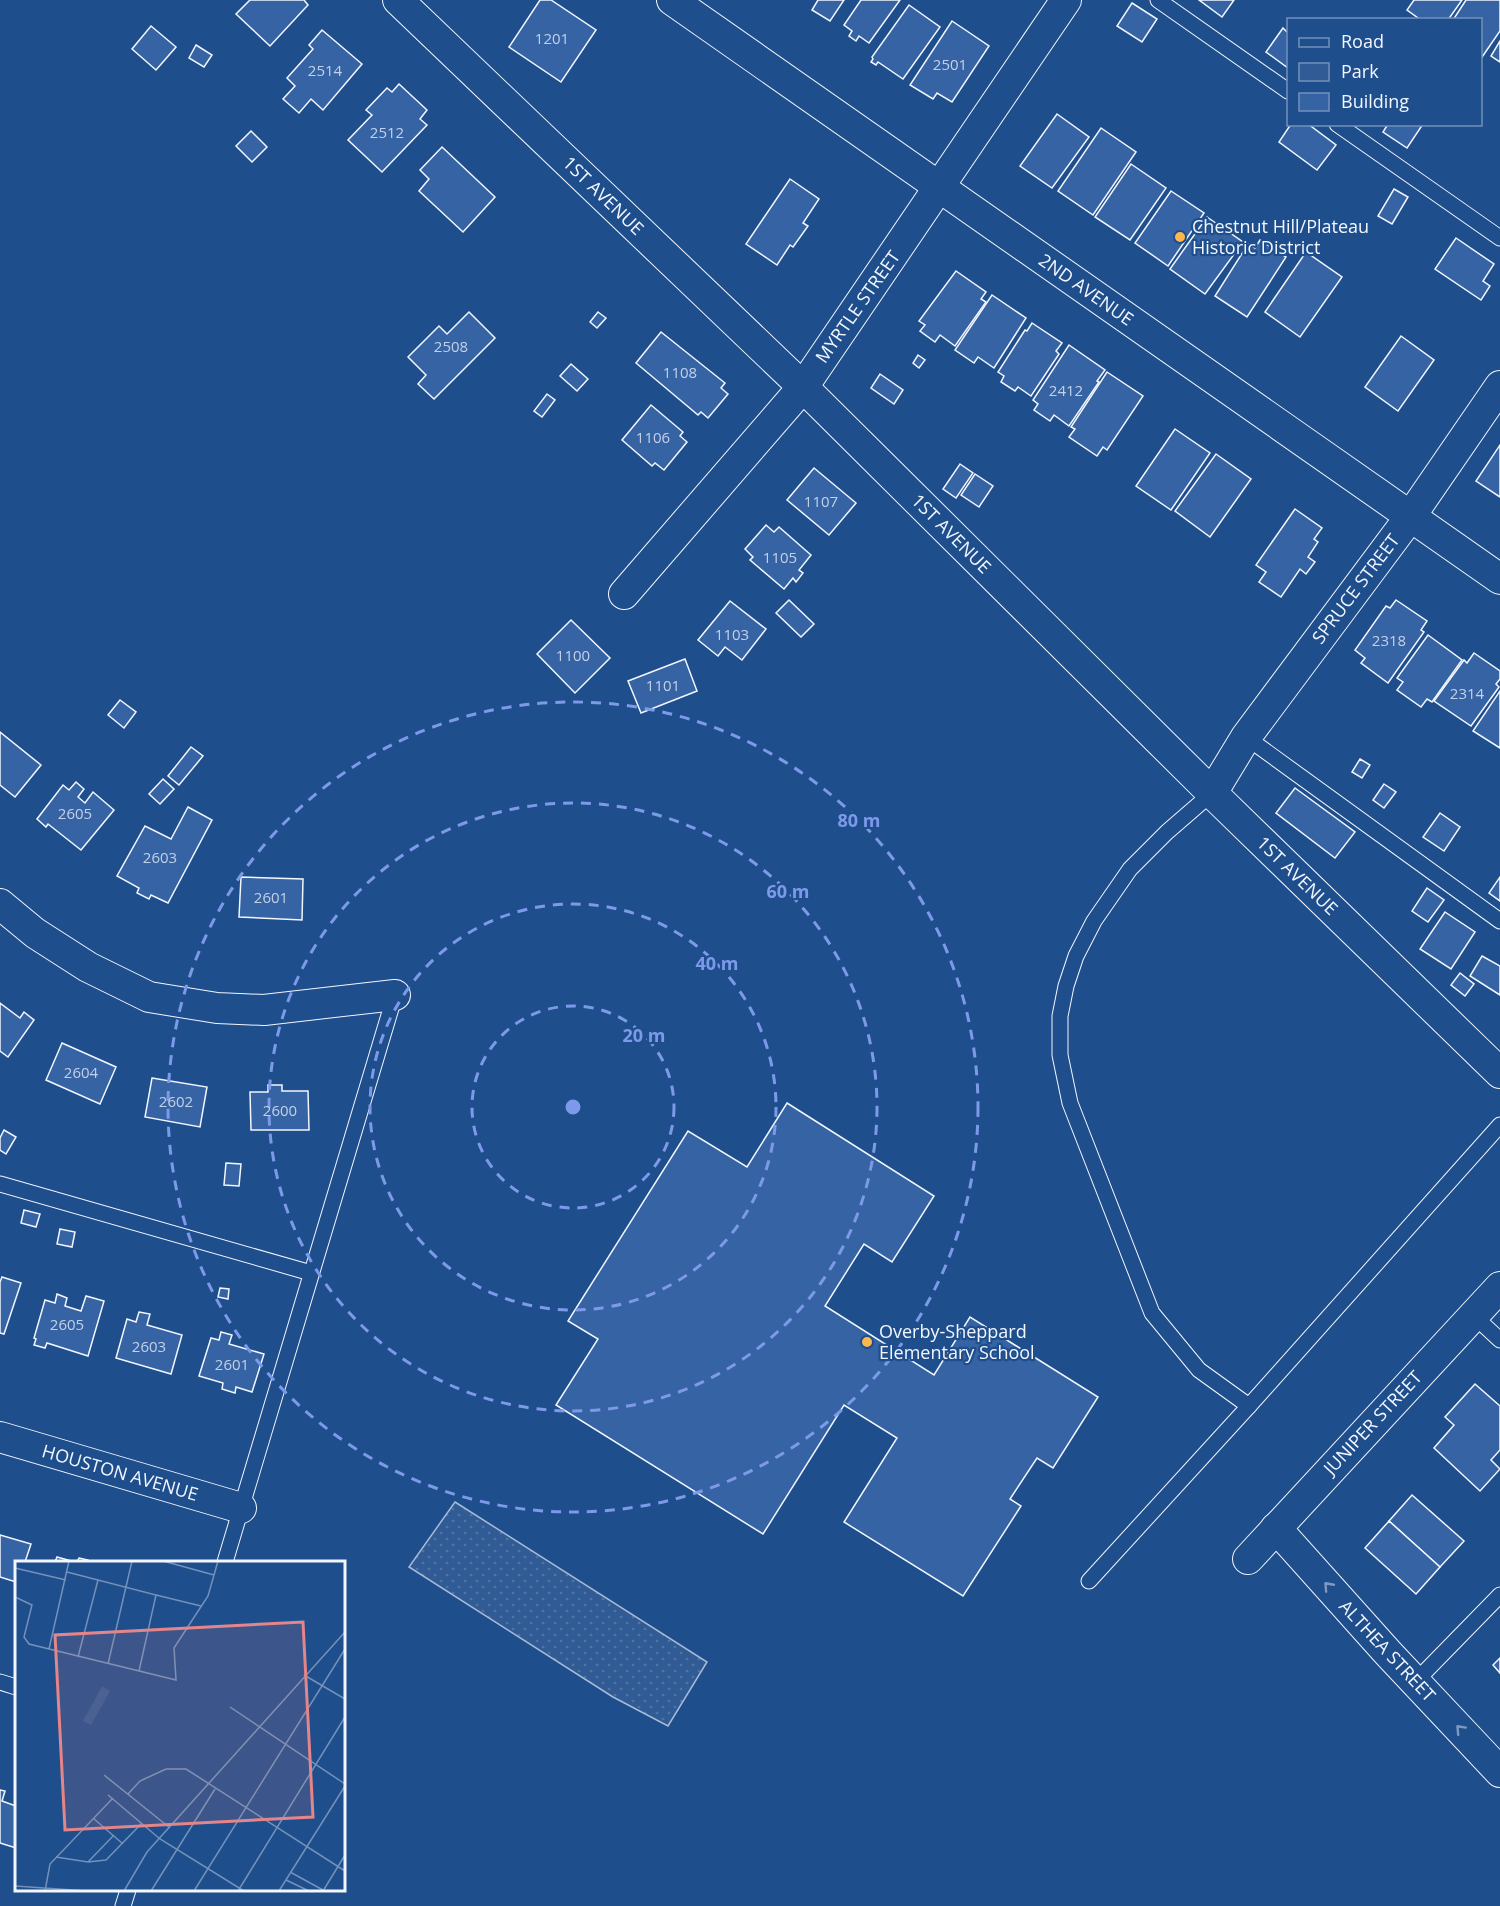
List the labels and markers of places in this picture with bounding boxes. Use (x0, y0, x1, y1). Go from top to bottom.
place label: Chestnut Hill/Plateau Historic District (1192, 214, 1369, 259)
marker: Chestnut Hill/Plateau Historic District (1173, 230, 1187, 244)
centre of rings (563, 1097, 583, 1117)
place label: Overby-Sheppard Elementary School (879, 1319, 1035, 1364)
marker: Overby-Sheppard Elementary School (860, 1335, 874, 1349)

